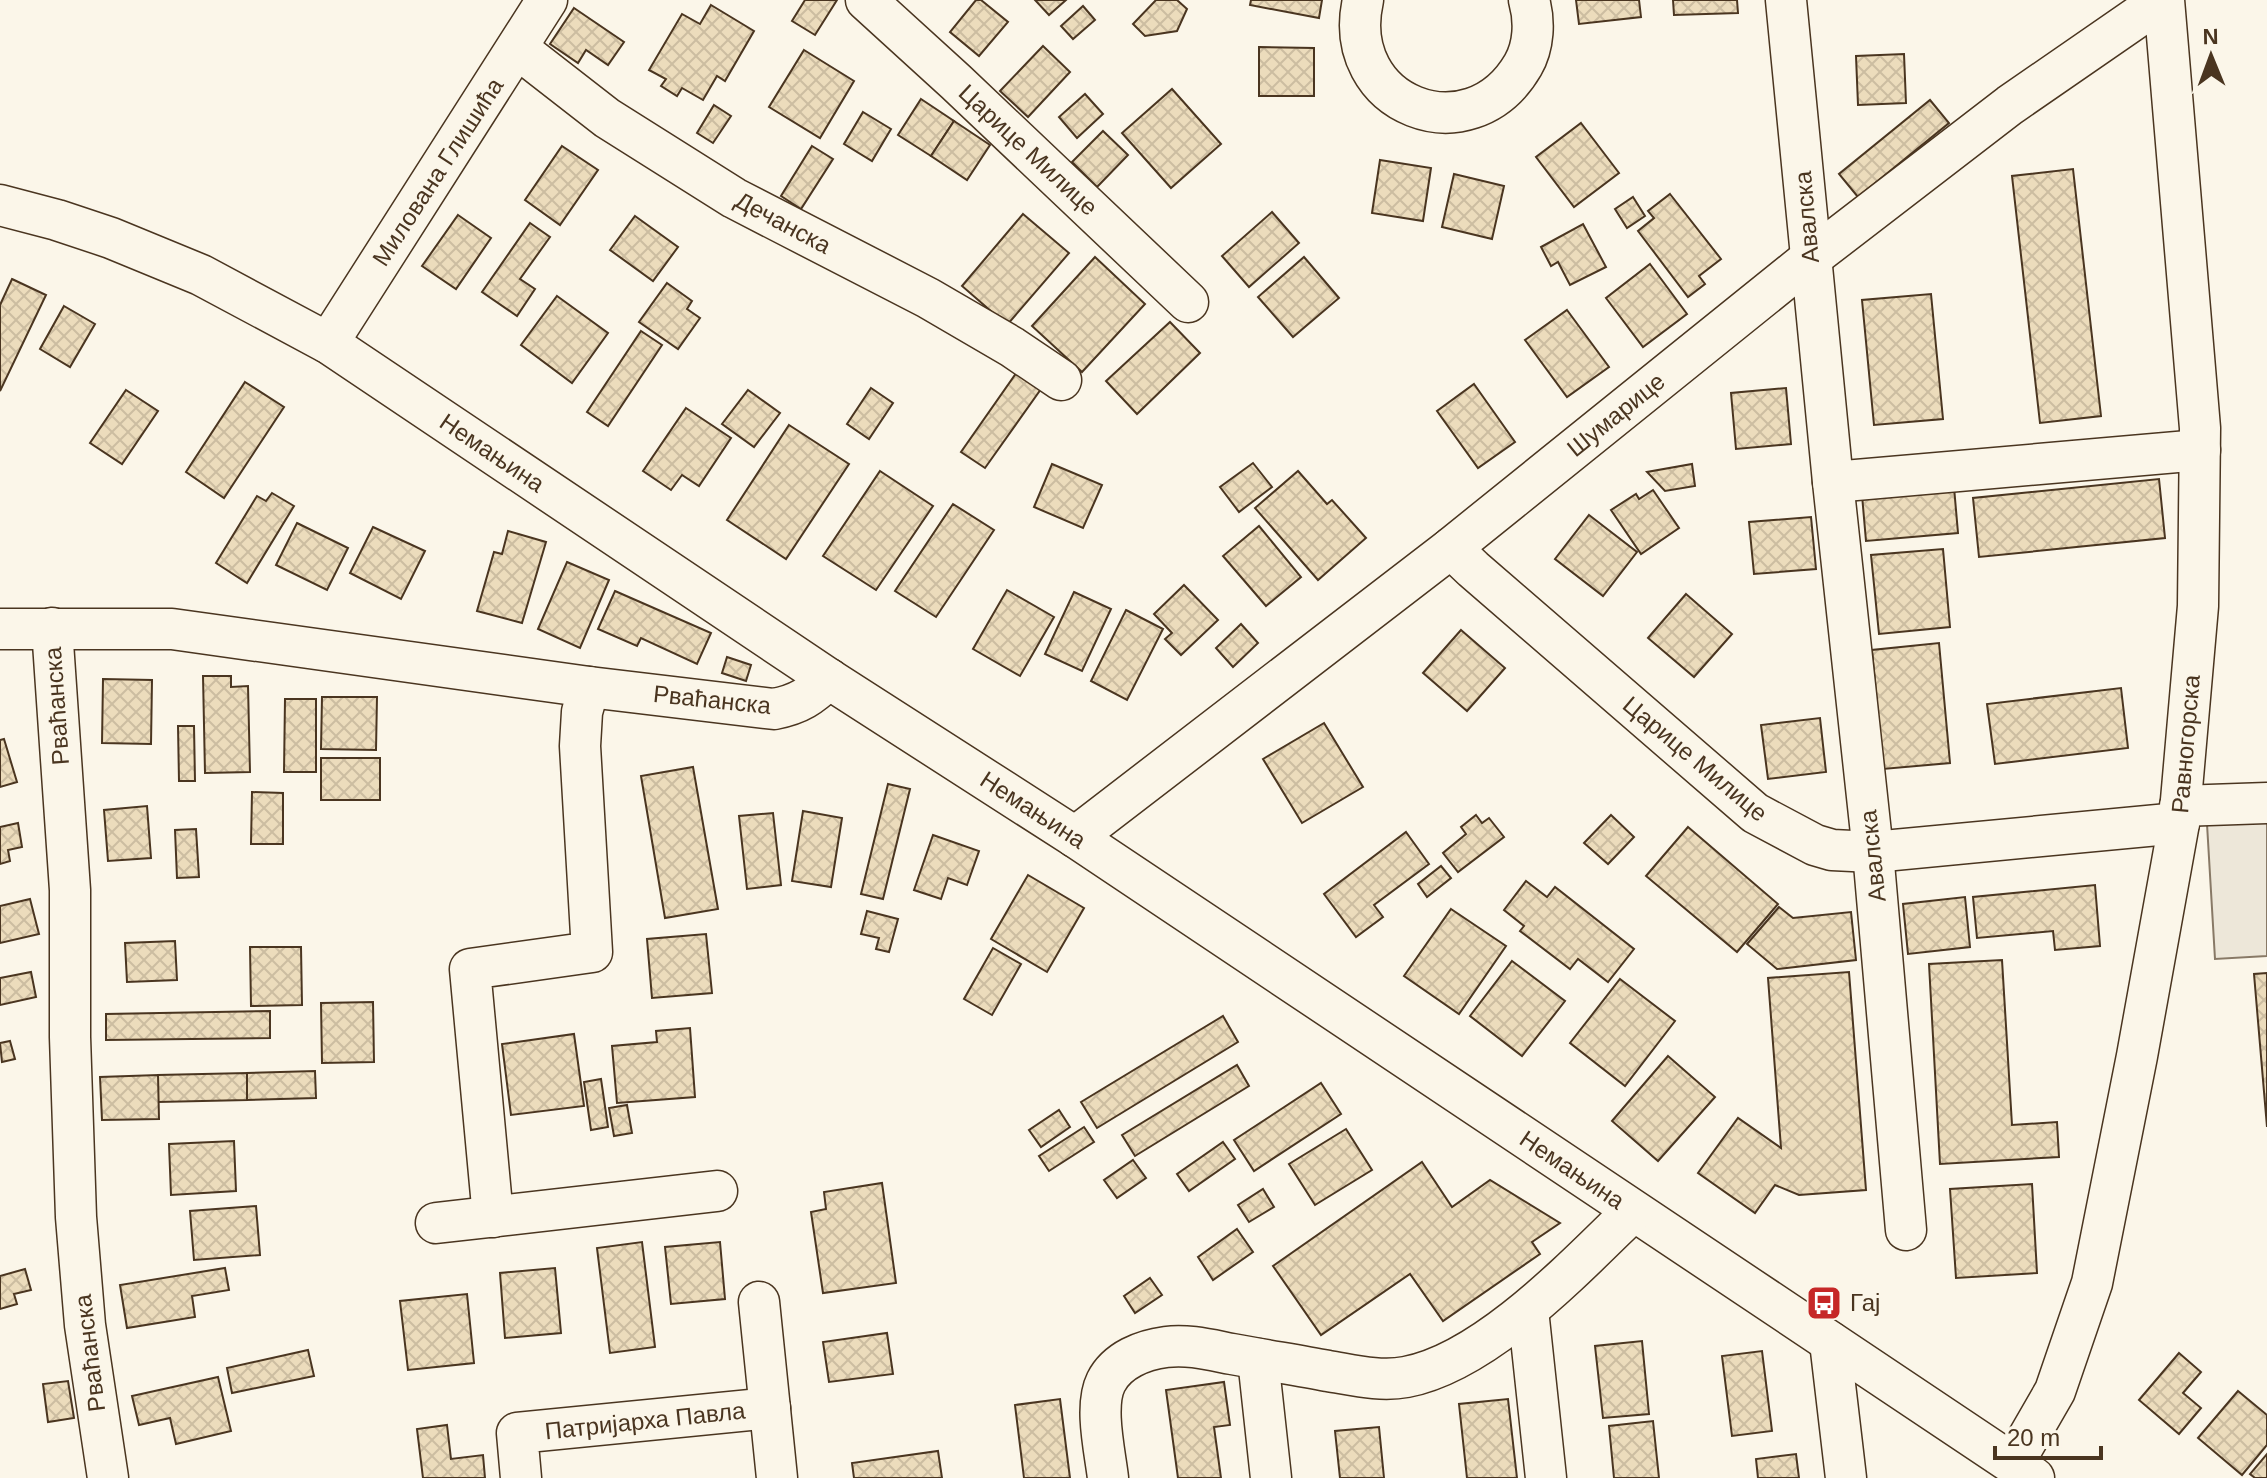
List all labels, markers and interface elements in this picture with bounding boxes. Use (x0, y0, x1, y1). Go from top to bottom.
north arrow (2171, 16, 2251, 96)
text: N (2202, 24, 2219, 49)
street label: Милована Глишића (367, 72, 509, 271)
street label: Царице Милице (953, 79, 1103, 221)
street label: Авалска (1789, 169, 1824, 264)
street label: Дечанска (731, 186, 836, 259)
street label: Шумарице (1562, 367, 1670, 462)
street label: Немањина (435, 408, 550, 498)
street label: Рваћанска (39, 646, 74, 766)
street label: Равногорска (2166, 673, 2205, 814)
street label: Рваћанска (652, 680, 773, 719)
street label: Царице Милице (1618, 691, 1773, 827)
street label: Немањина (976, 766, 1092, 854)
street label: Авалска (1854, 808, 1891, 903)
street label: Немањина (1515, 1125, 1630, 1215)
bus stop icon: Гај (1805, 1284, 1843, 1322)
place label: Гај (1850, 1289, 1880, 1316)
street label: Рваћанска (69, 1292, 110, 1413)
street label: Патријарха Павла (543, 1396, 747, 1444)
scale bar (1995, 1410, 2101, 1460)
text: 20 m (2007, 1424, 2060, 1451)

